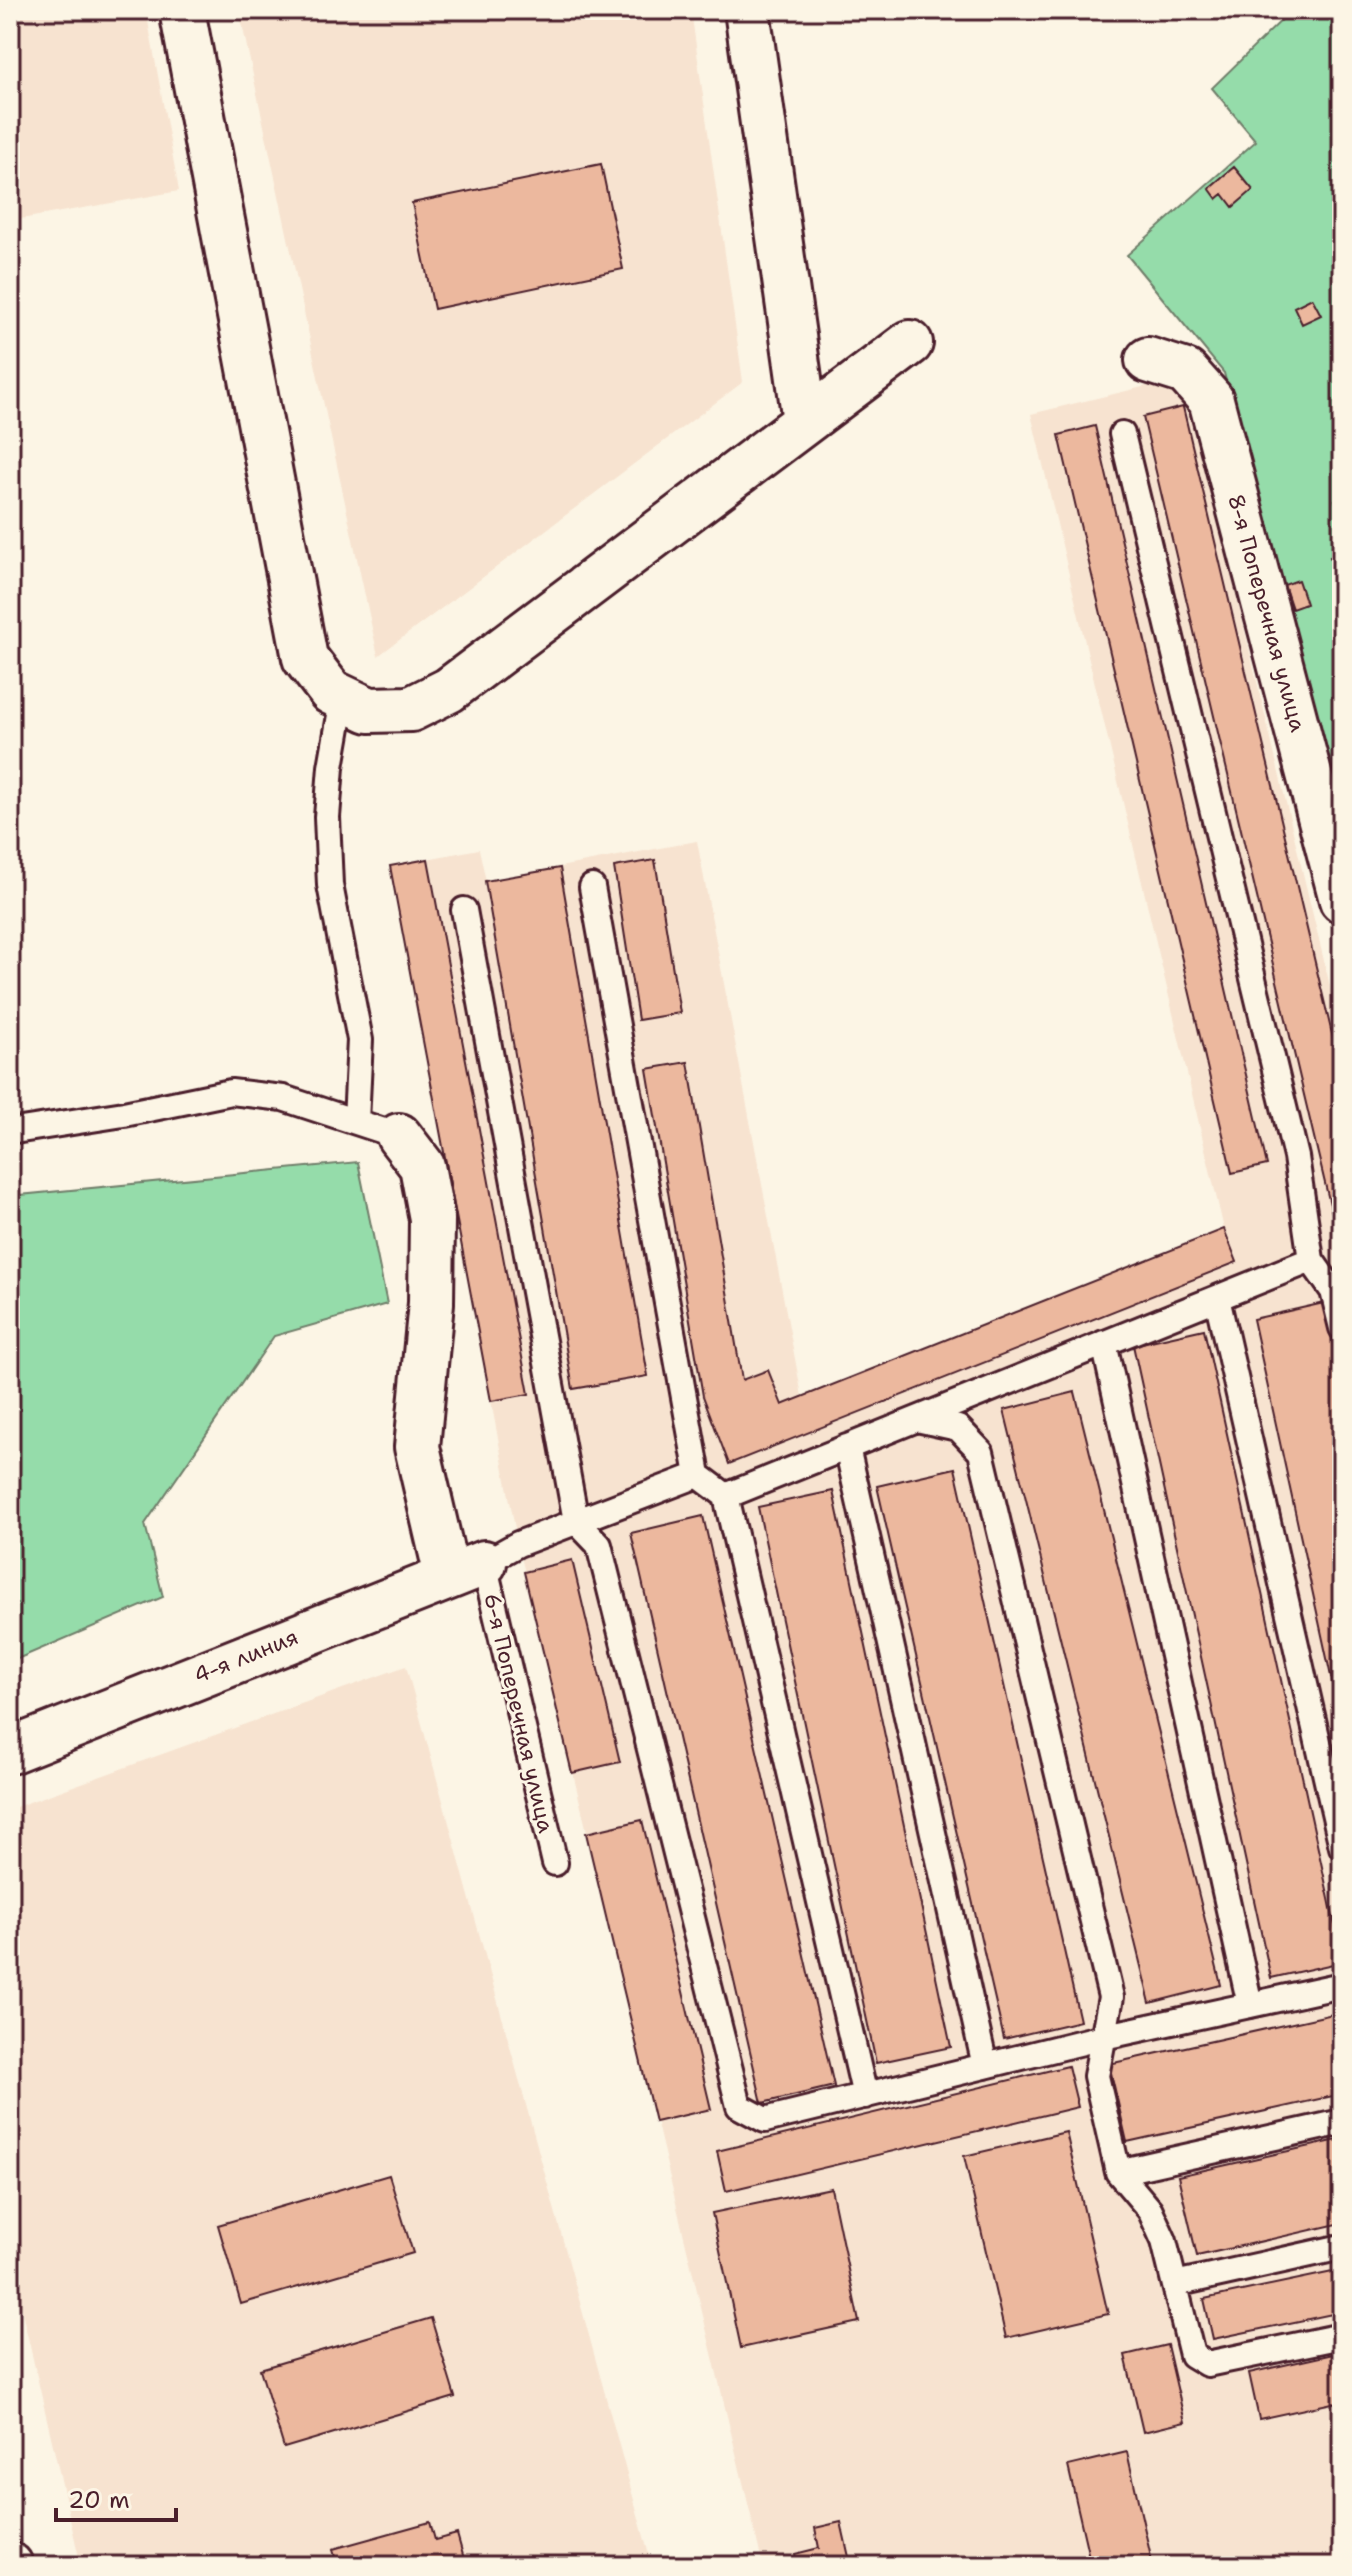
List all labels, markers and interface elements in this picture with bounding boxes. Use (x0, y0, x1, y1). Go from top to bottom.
street label: 8-я Поперечная улица (1221, 491, 1313, 735)
street label: 6-я Поперечная улица (477, 1590, 561, 1836)
street label: 4-я линия (190, 1622, 302, 1690)
scale bar (56, 2472, 176, 2522)
text: 20 m (68, 2484, 130, 2516)

